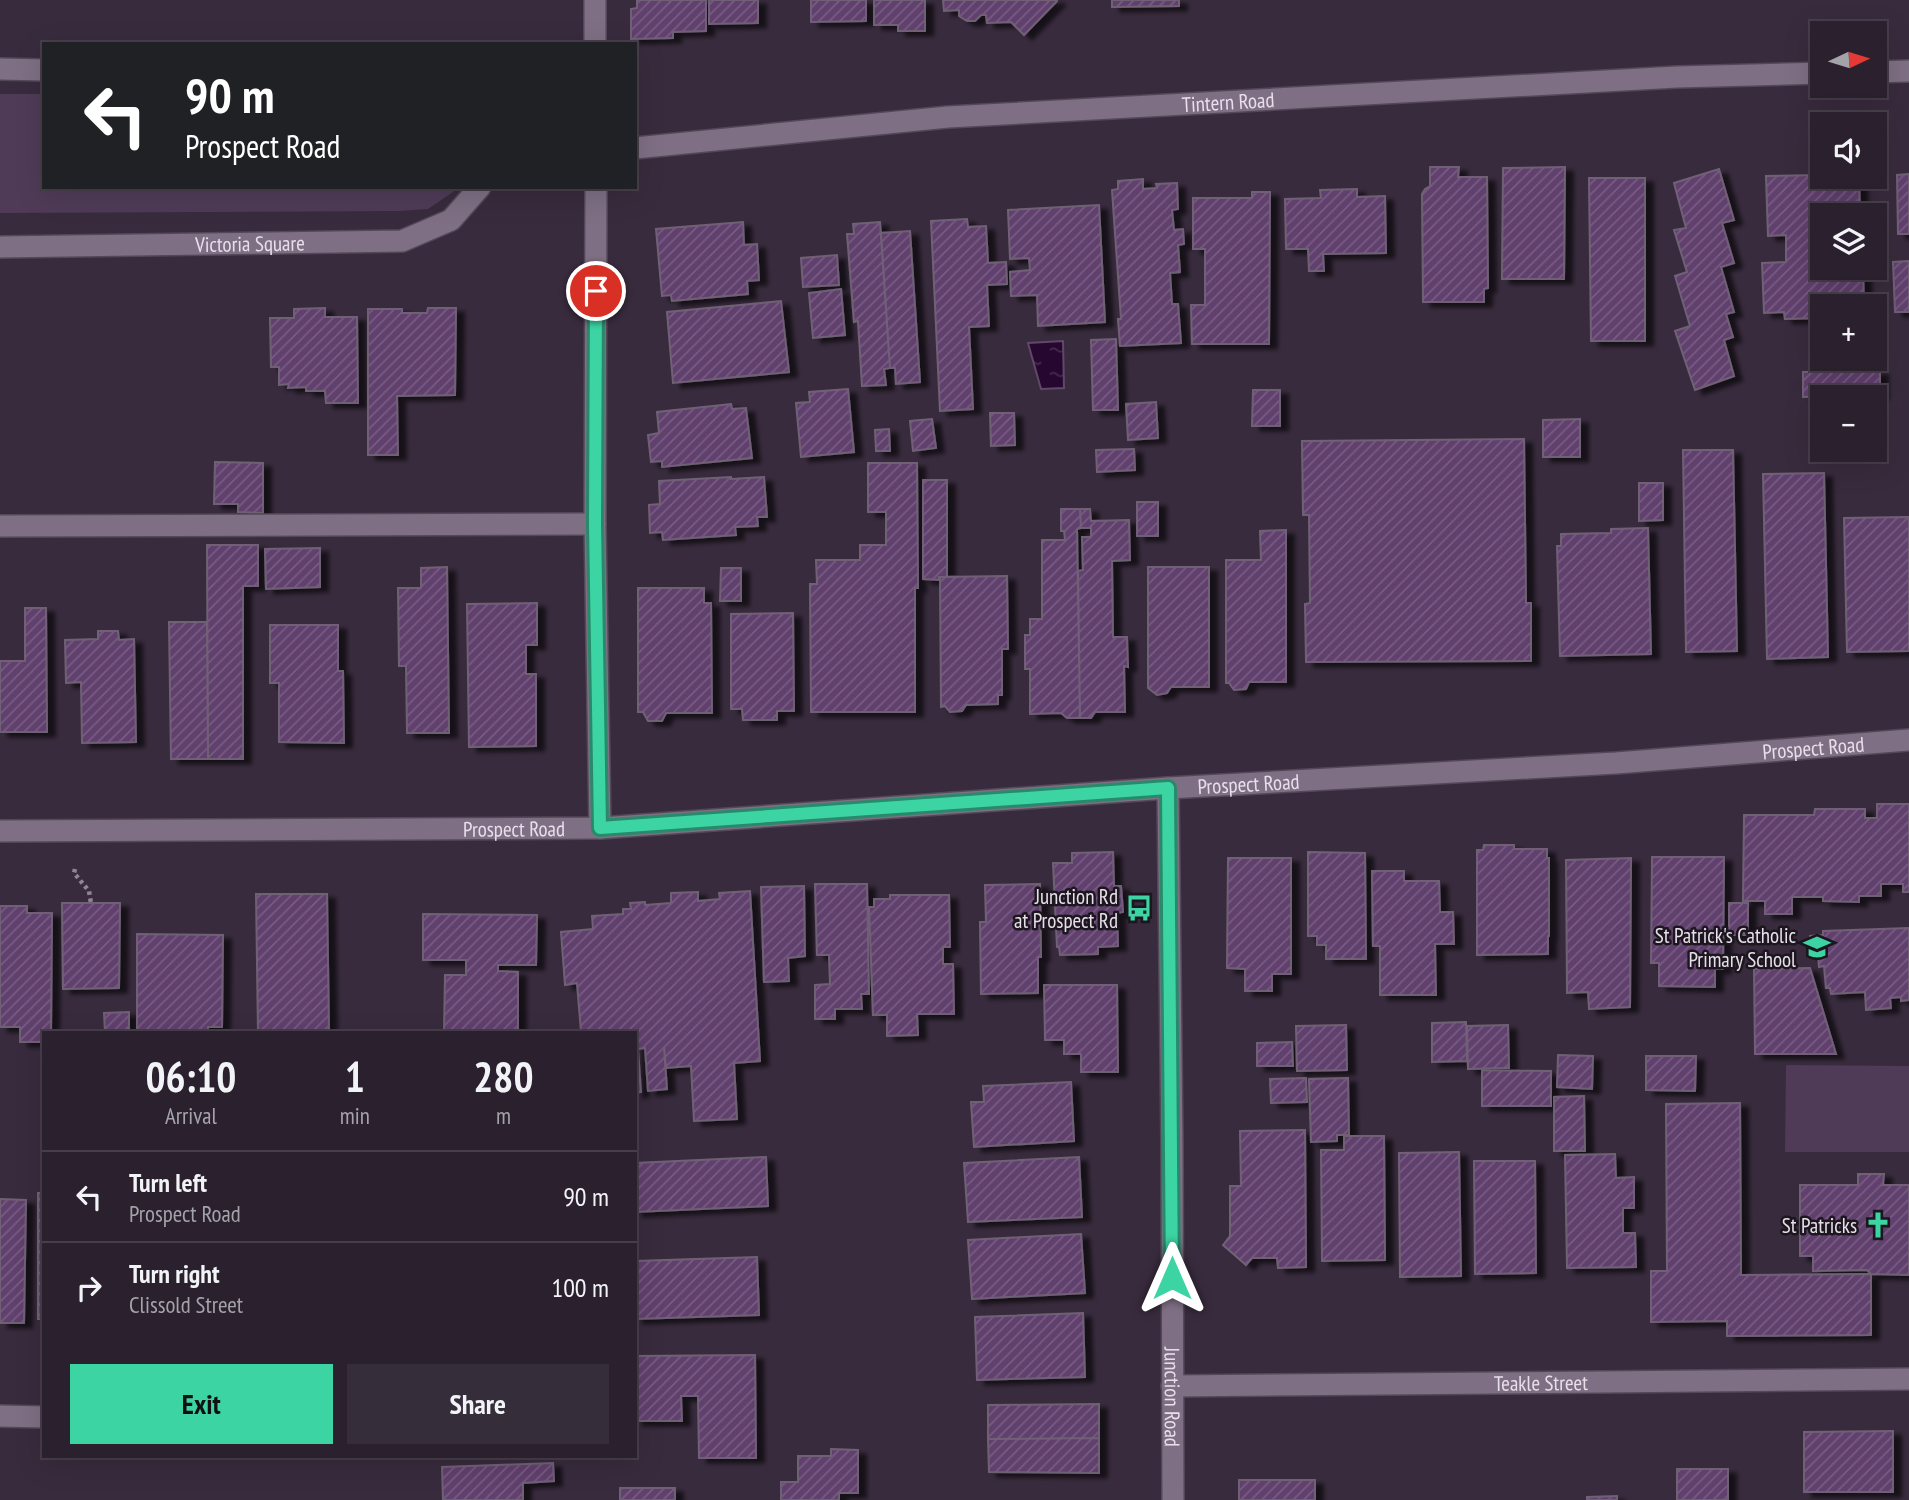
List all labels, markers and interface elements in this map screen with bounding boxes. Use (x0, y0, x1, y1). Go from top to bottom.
north arrow (1810, 21, 1886, 98)
map controls (1810, 21, 1887, 462)
text: 90 m (185, 63, 274, 127)
icon: left (70, 70, 161, 161)
street label: Tintern Road (1181, 86, 1275, 118)
button: sound (1810, 112, 1887, 189)
text: Prospect Road (185, 125, 340, 167)
button: layers (1810, 203, 1887, 280)
street label: Victoria Square (194, 229, 305, 258)
pin (566, 261, 626, 321)
icon: arrive (577, 272, 615, 310)
button: + (1810, 294, 1887, 371)
button: − (1810, 385, 1887, 462)
street label: Prospect Road (1761, 730, 1865, 765)
street label: Prospect Road (1197, 767, 1300, 800)
street label: Prospect Road (463, 815, 565, 842)
place label: Junction Rd at Prospect Rd (1014, 883, 1118, 934)
bus stop icon: Junction Rd at Prospect Rd (1124, 893, 1154, 923)
place label: St Patrick's Catholic Primary School (1655, 922, 1797, 973)
school or university icon: St Patrick's Catholic Primary School (1802, 932, 1832, 962)
text: 06:10 (145, 1049, 236, 1104)
text: 1 (345, 1049, 365, 1104)
text: 280 (473, 1049, 534, 1104)
text: Arrival (165, 1101, 217, 1130)
text: min (340, 1101, 370, 1130)
text: m (496, 1101, 511, 1130)
text: Turn left (129, 1166, 207, 1199)
icon: left (70, 1178, 108, 1216)
text: 90 m (563, 1180, 609, 1213)
text: Prospect Road (129, 1199, 241, 1228)
church icon: St Patricks (1863, 1210, 1893, 1240)
place label: St Patricks (1782, 1212, 1857, 1239)
position arrow (1135, 1241, 1209, 1315)
text: Turn right (129, 1257, 220, 1290)
icon: right (70, 1269, 108, 1307)
text: 100 m (551, 1271, 609, 1304)
text: Clissold Street (129, 1290, 243, 1319)
street label: Junction Road (1159, 1346, 1186, 1447)
button: Exit (70, 1364, 333, 1444)
button: Share (347, 1364, 609, 1444)
street label: Teakle Street (1494, 1369, 1588, 1396)

